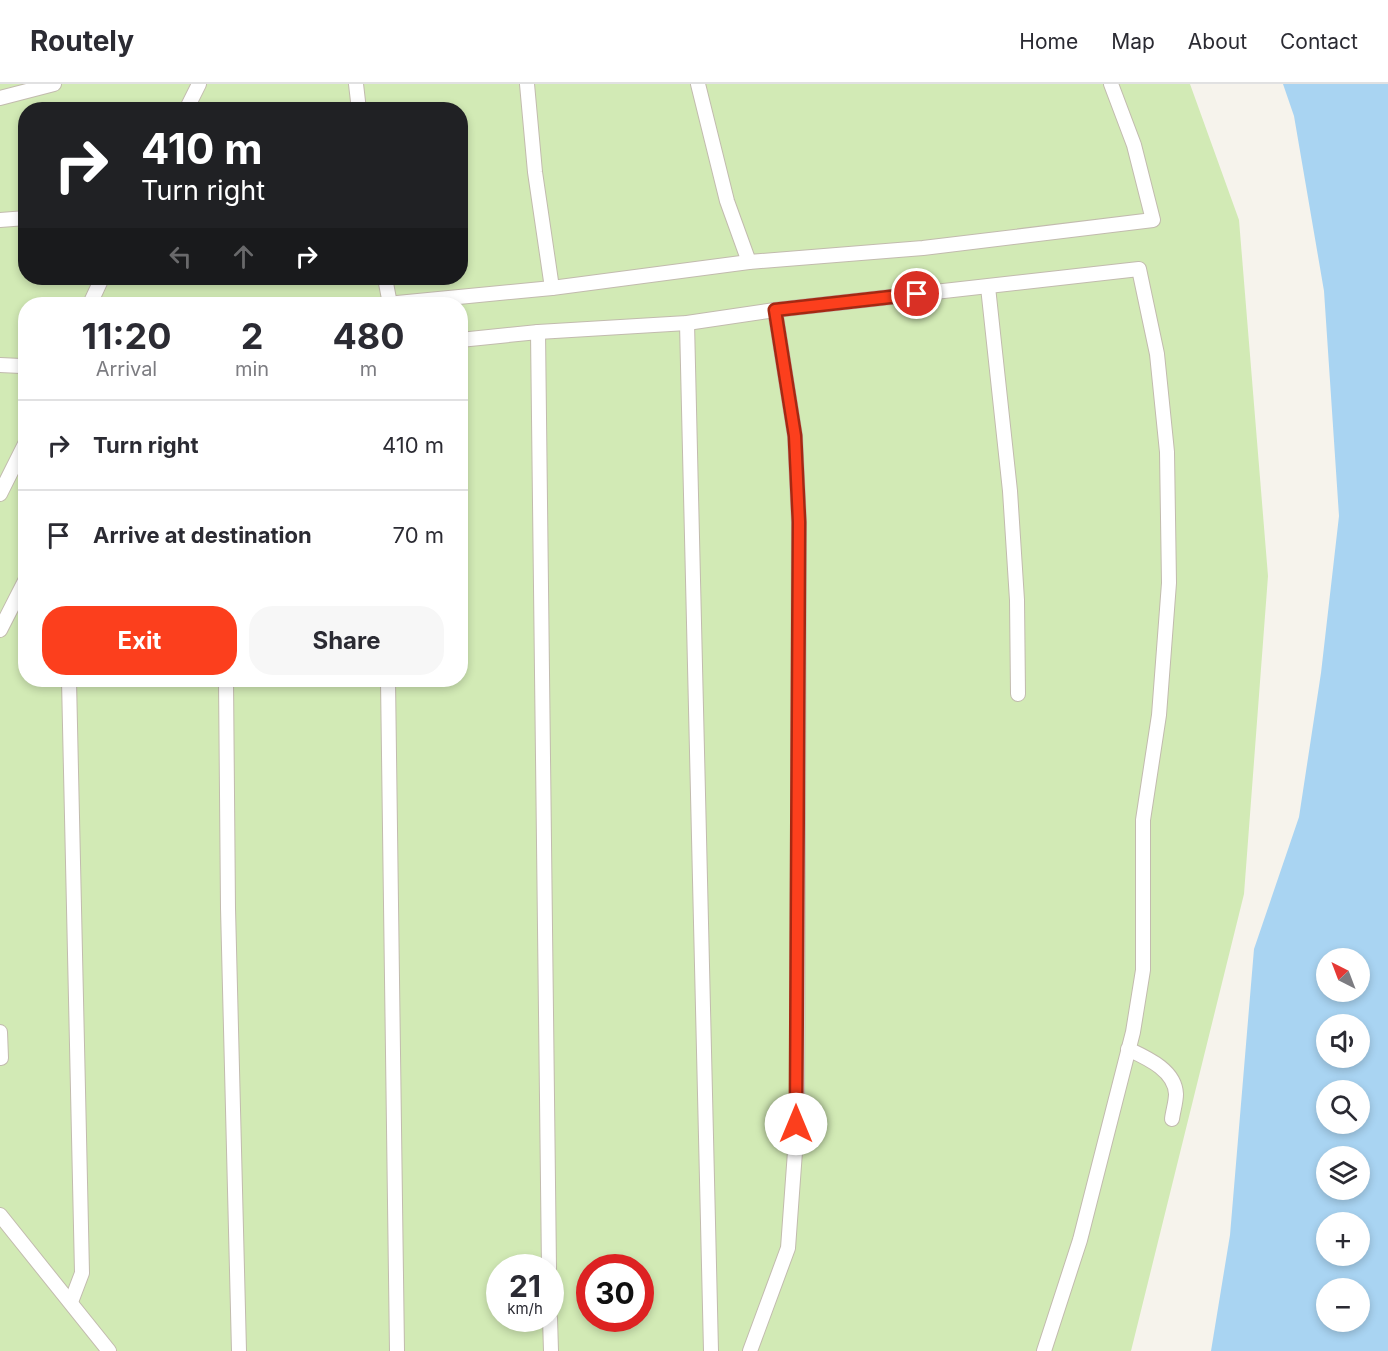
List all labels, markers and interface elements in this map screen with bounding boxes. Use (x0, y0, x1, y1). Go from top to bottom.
text: Routely (30, 24, 134, 58)
text: Home (1019, 29, 1078, 54)
text: Map (1111, 29, 1155, 54)
text: About (1188, 29, 1247, 54)
text: Contact (1280, 29, 1358, 54)
text: 410 m (141, 123, 263, 174)
icon: right (42, 126, 120, 204)
text: Turn right (141, 174, 265, 207)
icon: left (164, 240, 197, 273)
icon: ahead (227, 240, 260, 273)
icon: right (290, 240, 323, 273)
pin (891, 268, 942, 319)
icon: arrive (900, 277, 933, 310)
text: 11:20 (81, 314, 171, 358)
text: 2 (241, 314, 263, 358)
text: 480 (332, 314, 405, 358)
text: Arrival (96, 357, 157, 381)
text: min (235, 357, 269, 381)
text: m (360, 357, 377, 381)
icon: right (42, 429, 75, 462)
text: Turn right (93, 432, 199, 458)
text: 410 m (382, 432, 444, 458)
icon: arrive (42, 519, 75, 552)
text: Arrive at destination (93, 522, 312, 548)
text: 70 m (393, 522, 444, 548)
button: Exit (42, 606, 237, 675)
button: Share (249, 606, 444, 675)
north arrow (1316, 948, 1370, 1002)
map controls (1316, 948, 1370, 1332)
button: sound (1316, 1014, 1370, 1068)
button: search (1316, 1080, 1370, 1134)
position arrow (764, 1092, 828, 1156)
button: layers (1316, 1146, 1370, 1200)
button: + (1316, 1212, 1370, 1266)
speed limit sign: 30 (576, 1254, 654, 1332)
text: 21 (509, 1268, 541, 1304)
button: − (1316, 1278, 1370, 1332)
text: km/h (507, 1299, 543, 1318)

